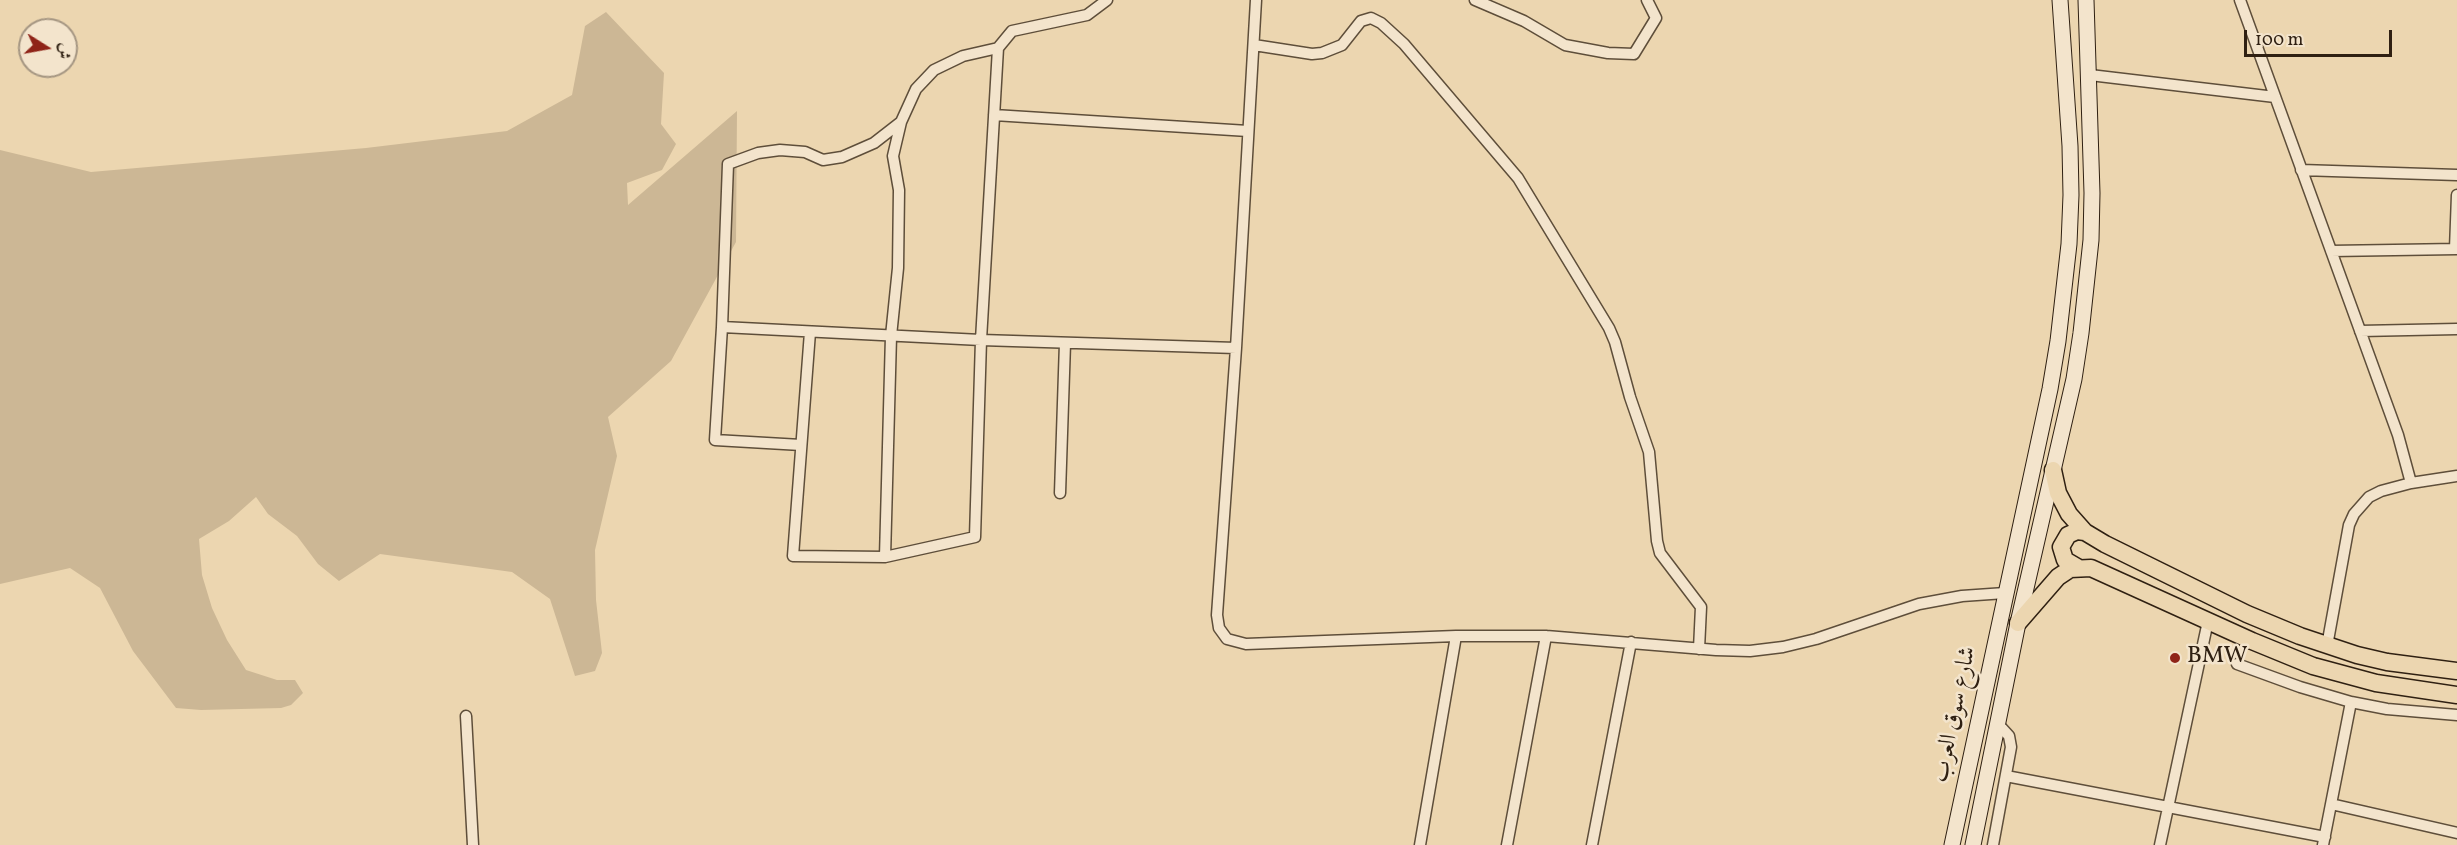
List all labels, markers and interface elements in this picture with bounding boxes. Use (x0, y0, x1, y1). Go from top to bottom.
north arrow (18, 18, 78, 78)
scale bar (2247, 18, 2396, 56)
text: 100 m (2255, 28, 2304, 53)
text: ش (51, 41, 76, 61)
street label: شارع سوق العرب (1928, 644, 1984, 786)
place label: BMW (2187, 644, 2248, 672)
marker: BMW (2168, 651, 2182, 665)

